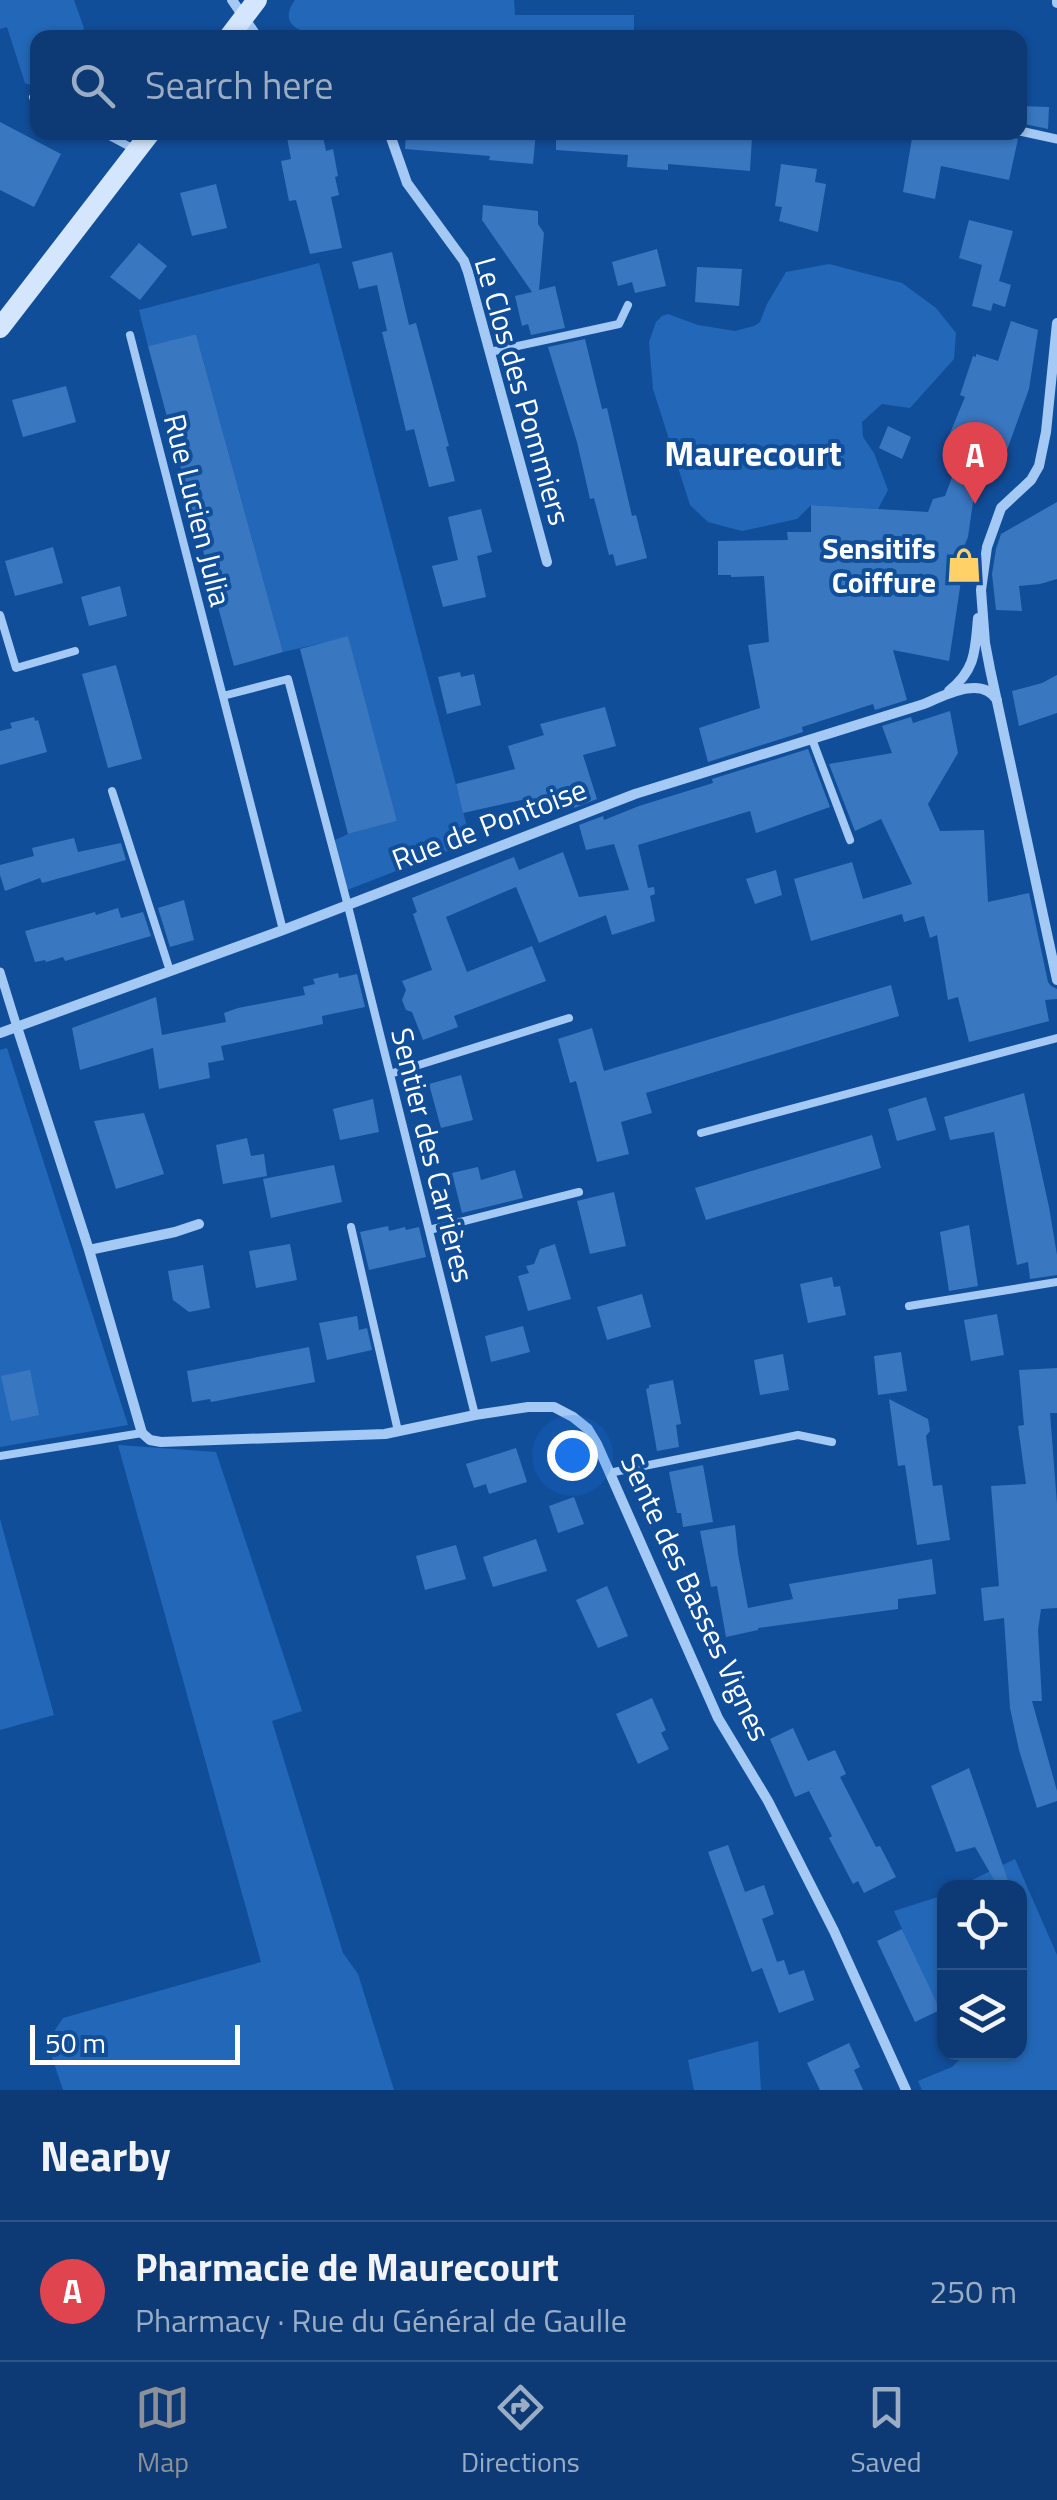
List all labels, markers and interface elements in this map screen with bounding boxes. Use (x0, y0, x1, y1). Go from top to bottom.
search box (30, 30, 1027, 140)
text: Search here (145, 56, 333, 114)
icon: search (65, 58, 120, 113)
street label: Le Clos des Pommiers (463, 252, 583, 530)
street label: Rue Lucien Julia (152, 409, 244, 611)
pin: A (942, 422, 1008, 504)
district label: Maurecourt (664, 426, 842, 480)
place label: Sensitifs Coiffure (822, 525, 936, 605)
shop icon: Sensitifs Coiffure (945, 546, 983, 584)
street label: Rue de Pontoise (385, 766, 593, 882)
street label: Sentier des Carrières (379, 1023, 487, 1287)
your location (547, 1430, 598, 1481)
street label: Sente des Basses Vignes (609, 1445, 783, 1749)
map controls (937, 1880, 1027, 2060)
button: locate (937, 1880, 1027, 1970)
button: layers (937, 1970, 1027, 2060)
scale bar (30, 2020, 240, 2064)
text: 50 m (45, 2021, 106, 2064)
text: Nearby (40, 2123, 171, 2187)
text: Pharmacie de Maurecourt (135, 2238, 559, 2296)
text: A (63, 2267, 82, 2315)
text: 250 m (929, 2267, 1017, 2315)
text: Pharmacy · Rue du Général de Gaulle (135, 2296, 627, 2344)
tab: Map (135, 2380, 190, 2483)
tab: Directions (461, 2380, 580, 2483)
tab: Saved (850, 2380, 922, 2483)

